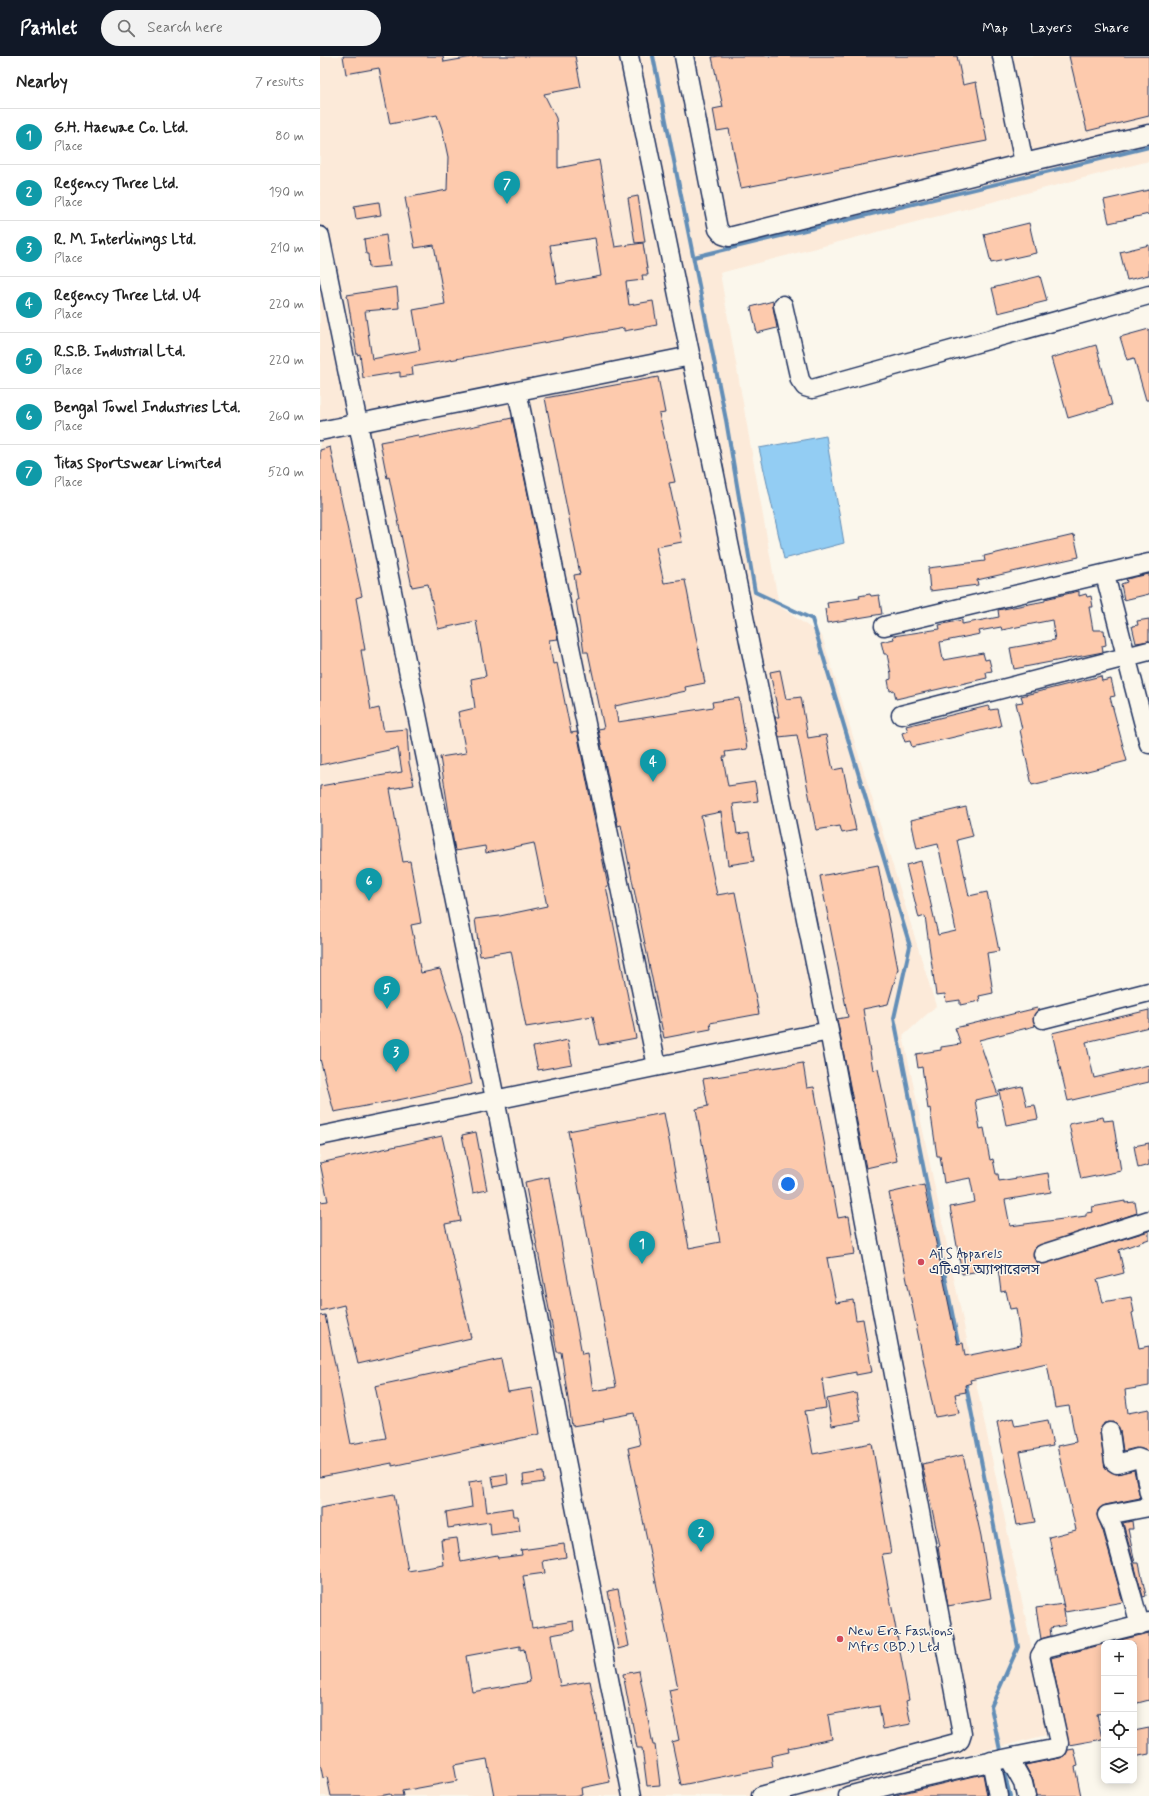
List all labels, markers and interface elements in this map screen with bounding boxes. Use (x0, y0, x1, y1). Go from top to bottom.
search box (101, 10, 381, 46)
text: Pathlet (20, 16, 77, 41)
icon: search (115, 17, 137, 39)
text: Search here (147, 18, 223, 38)
text: Map (982, 19, 1008, 37)
text: Layers (1030, 19, 1072, 37)
text: Share (1094, 19, 1129, 37)
text: Nearby (16, 71, 68, 93)
text: 7 results (255, 74, 304, 91)
text: G.H. Haewae Co. Ltd. (54, 118, 188, 138)
text: 1 (26, 128, 32, 145)
text: 80 m (275, 128, 304, 145)
text: Place (54, 138, 83, 155)
pin: 7 (494, 171, 520, 204)
text: Regency Three Ltd. (54, 174, 178, 194)
text: 2 (26, 184, 32, 201)
text: 190 m (269, 184, 304, 201)
text: Place (54, 194, 83, 211)
text: R. M. Interlinings Ltd. (54, 230, 196, 250)
text: 3 (26, 240, 32, 257)
text: 210 m (270, 240, 304, 257)
text: Place (54, 250, 83, 267)
text: Regency Three Ltd. U4 (54, 286, 201, 306)
text: 4 (25, 296, 33, 313)
text: 220 m (269, 296, 304, 313)
text: Place (54, 306, 83, 323)
text: R.S.B. Industrial Ltd. (54, 342, 185, 362)
text: 5 (25, 352, 33, 369)
text: 220 m (269, 352, 304, 369)
text: Place (54, 362, 83, 379)
text: Bengal Towel Industries Ltd. (54, 398, 240, 418)
text: 6 (26, 408, 32, 425)
text: 260 m (269, 408, 304, 425)
text: Place (54, 418, 83, 435)
text: Titas Sportswear Limited (54, 454, 221, 474)
text: 7 (25, 464, 33, 481)
text: 520 m (268, 464, 304, 481)
text: Place (54, 474, 83, 491)
pin: 4 (640, 749, 666, 782)
pin: 6 (356, 868, 382, 901)
pin: 5 (374, 976, 400, 1009)
pin: 3 (383, 1039, 409, 1072)
your location (778, 1174, 798, 1194)
pin: 1 (629, 1231, 655, 1264)
place label: ATS Apparels এটিএস অ্যাপারেলস (929, 1245, 1040, 1279)
marker: ATS Apparels এটিএস অ্যাপারেলস (916, 1257, 926, 1267)
pin: 2 (688, 1519, 714, 1552)
place label: New Era Fashions Mfrs (BD.) Ltd (848, 1622, 953, 1656)
marker: New Era Fashions Mfrs (BD.) Ltd (835, 1634, 845, 1644)
map controls (1101, 1640, 1137, 1784)
button: + (1101, 1640, 1137, 1676)
button: − (1101, 1676, 1137, 1712)
button: locate (1101, 1712, 1137, 1748)
button: layers (1101, 1748, 1137, 1784)

